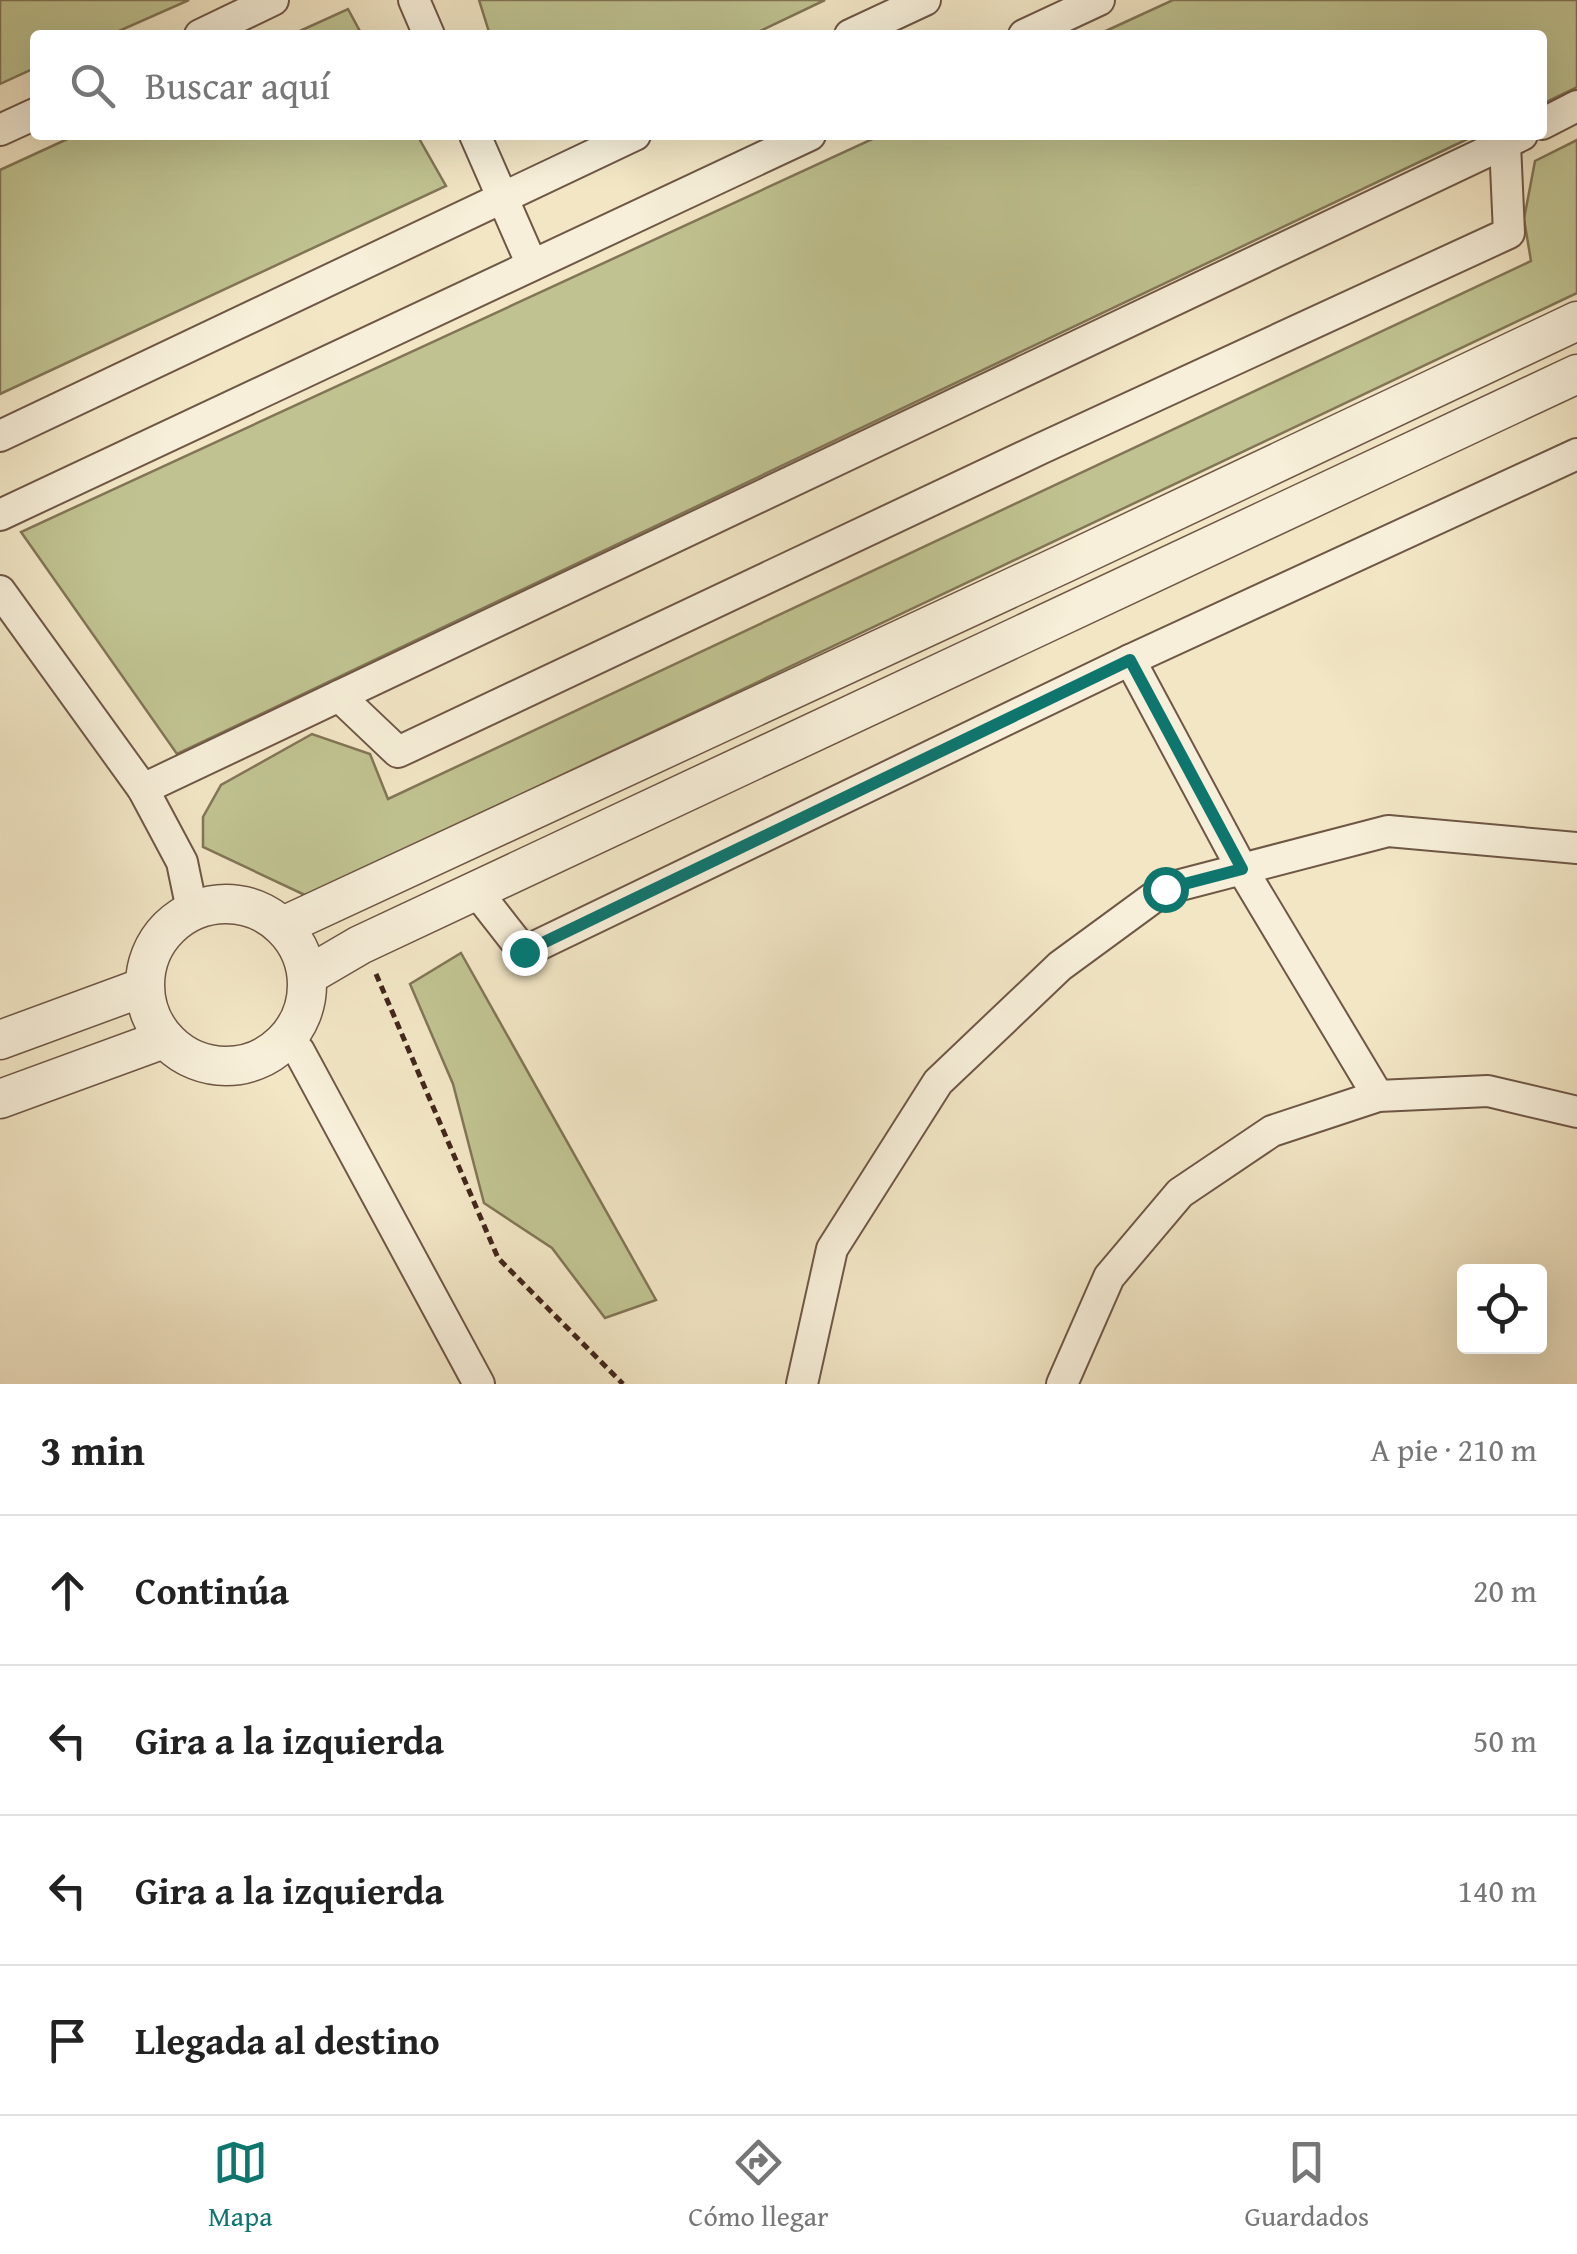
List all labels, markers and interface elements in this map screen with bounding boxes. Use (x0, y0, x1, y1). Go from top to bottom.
search box (30, 30, 1547, 140)
text: Buscar aquí (145, 57, 330, 113)
icon: search (65, 58, 120, 113)
route start (1143, 867, 1189, 913)
route end (502, 930, 548, 976)
map controls (1457, 1264, 1547, 1354)
button: locate (1457, 1264, 1547, 1354)
text: 3 min (40, 1419, 145, 1480)
text: A pie · 210 m (1370, 1426, 1537, 1473)
text: Continúa (135, 1562, 289, 1618)
icon: ahead (40, 1563, 95, 1618)
text: 20 m (1473, 1567, 1537, 1614)
text: Gira a la izquierda (135, 1712, 444, 1768)
icon: left (40, 1713, 95, 1768)
text: 50 m (1473, 1717, 1537, 1764)
text: Gira a la izquierda (135, 1862, 444, 1918)
icon: left (40, 1863, 95, 1918)
text: 140 m (1458, 1867, 1537, 1914)
text: Llegada al destino (135, 2012, 440, 2068)
icon: arrive (40, 2013, 95, 2068)
tab: Mapa (208, 2135, 272, 2236)
tab: Cómo llegar (688, 2135, 829, 2236)
tab: Guardados (1244, 2135, 1369, 2236)

